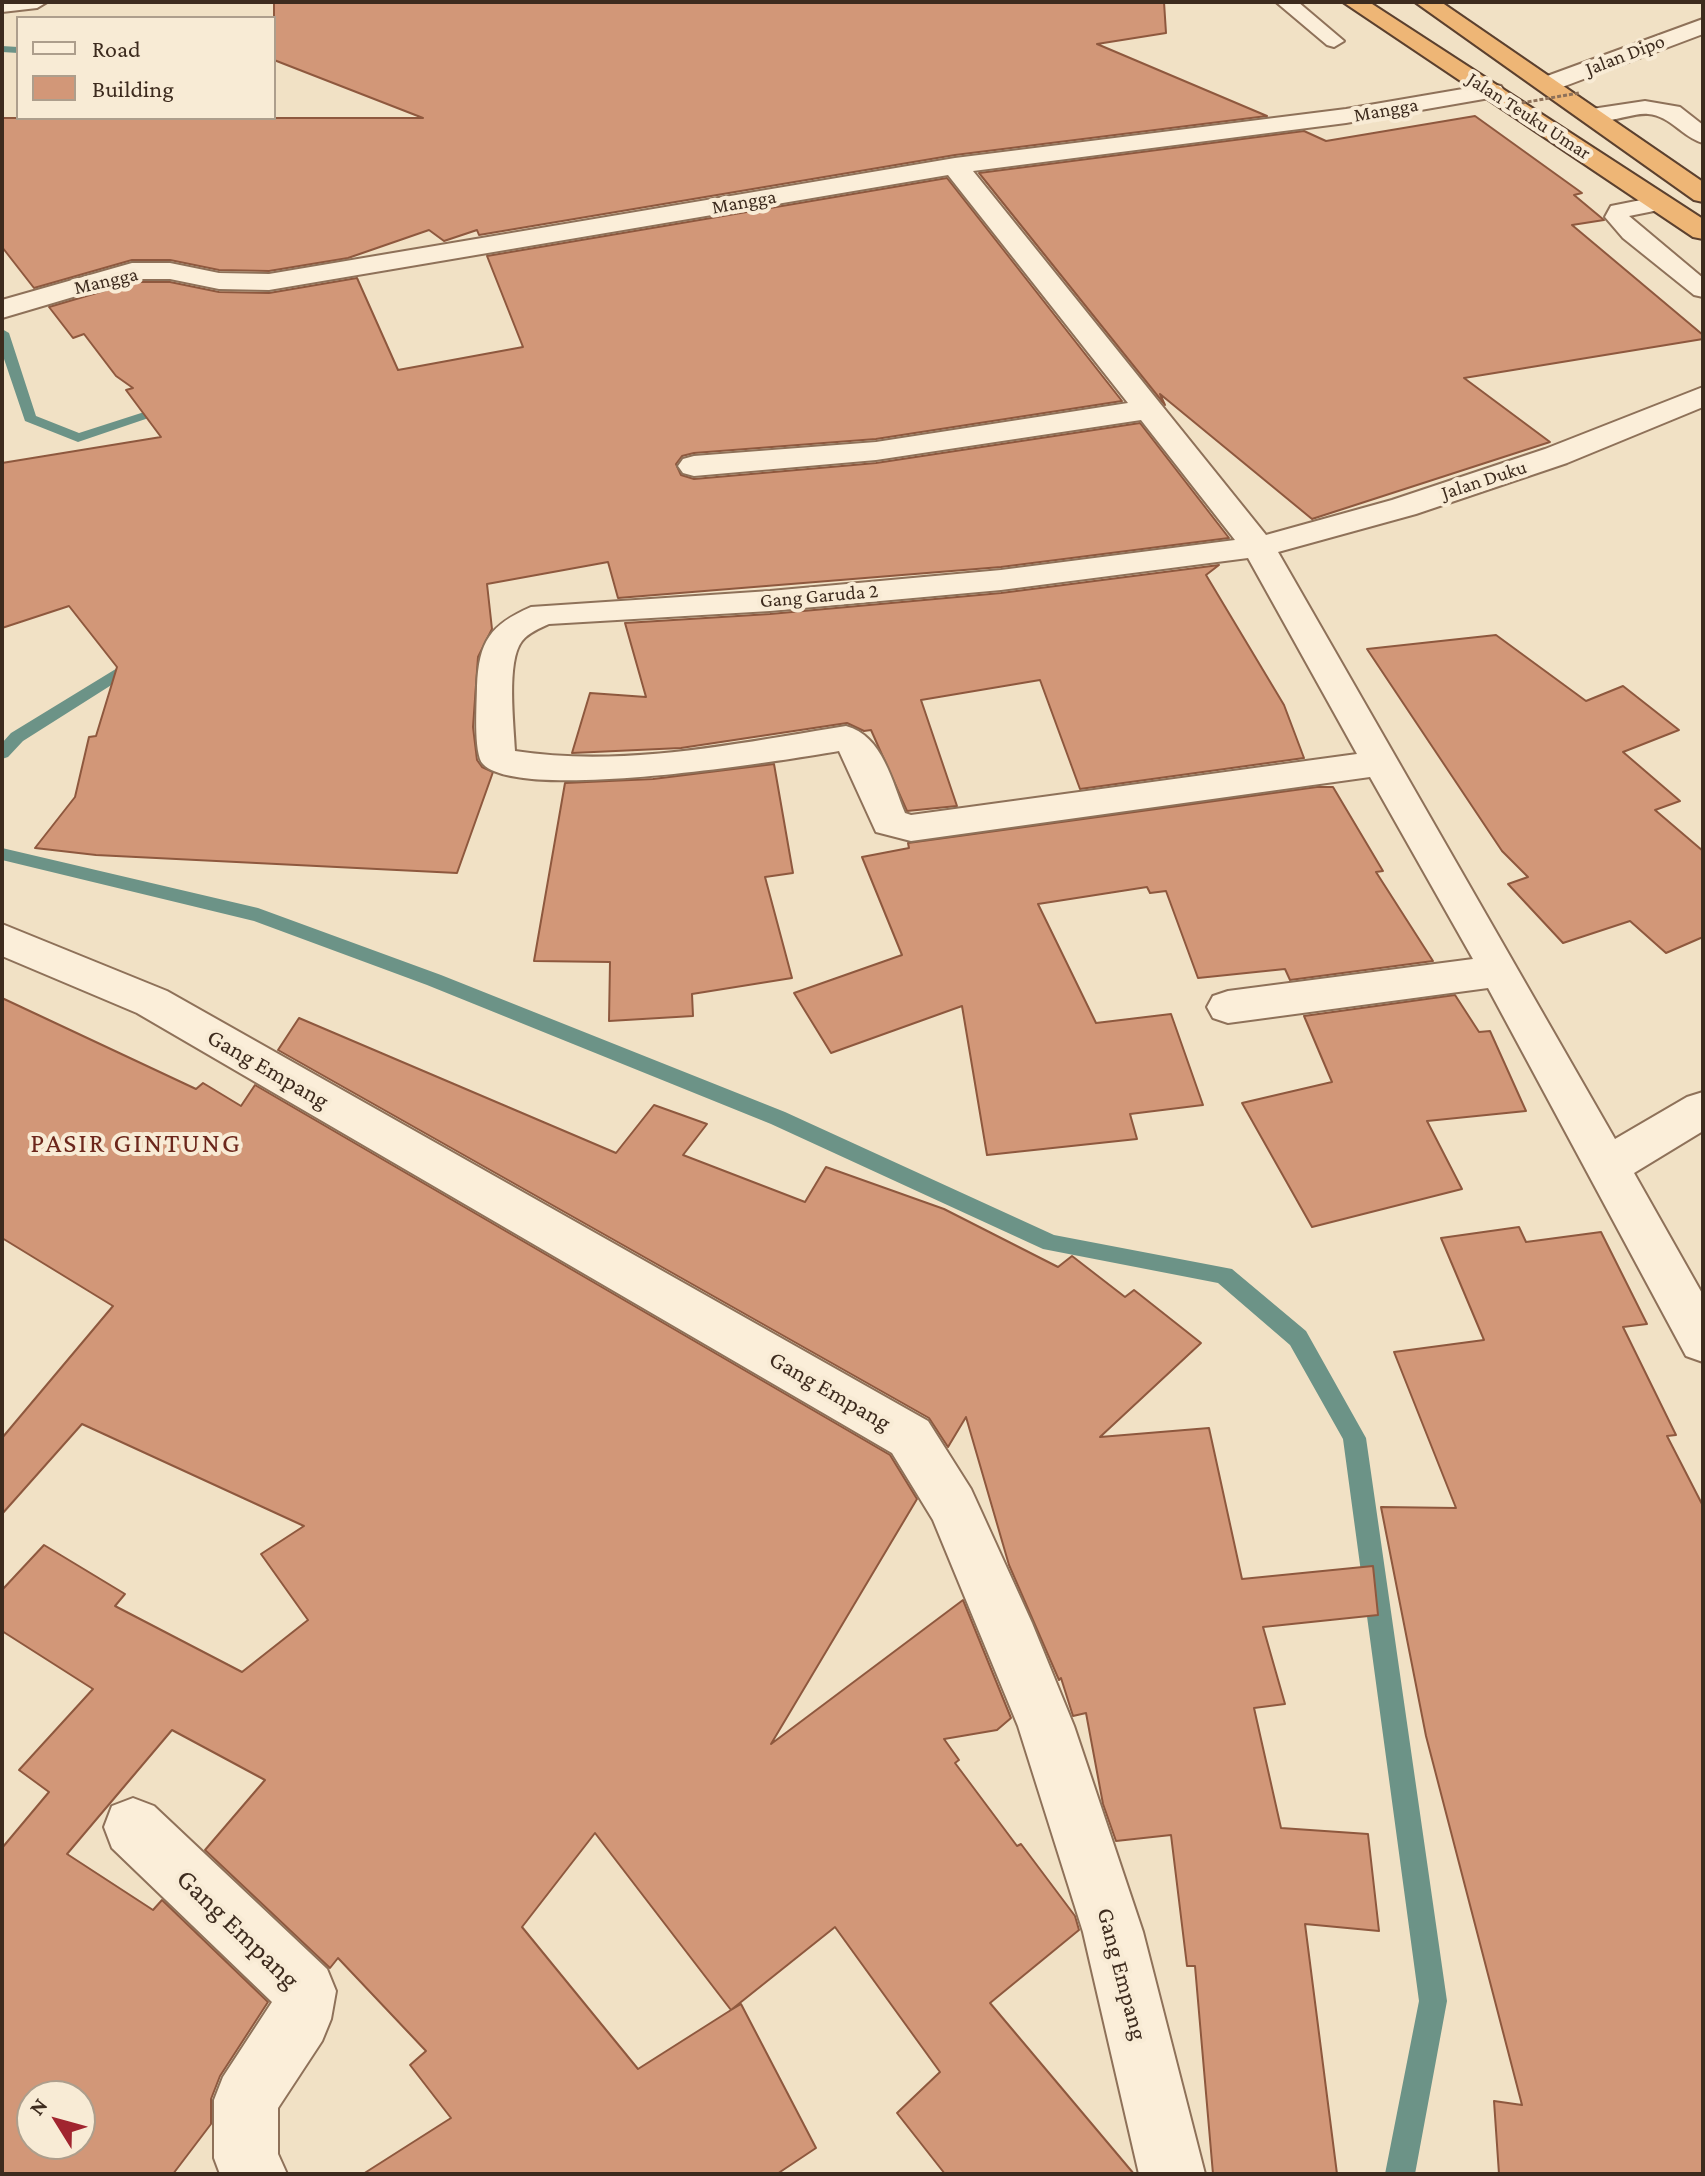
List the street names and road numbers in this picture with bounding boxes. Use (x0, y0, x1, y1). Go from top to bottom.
street label: Jalan Dipo (1582, 29, 1668, 81)
street label: Jalan Teuku Umar (1463, 67, 1595, 165)
street label: Mangga (1352, 93, 1420, 127)
street label: Mangga (710, 185, 778, 219)
street label: Mangga (72, 262, 140, 300)
street label: Jalan Duku (1438, 455, 1530, 505)
street label: Gang Garuda 2 (759, 579, 879, 613)
street label: Gang Empang (202, 1023, 334, 1115)
street label: Gang Empang (764, 1345, 896, 1437)
street label: Gang Empang (169, 1862, 307, 1996)
street label: Gang Empang (1091, 1905, 1153, 2043)

